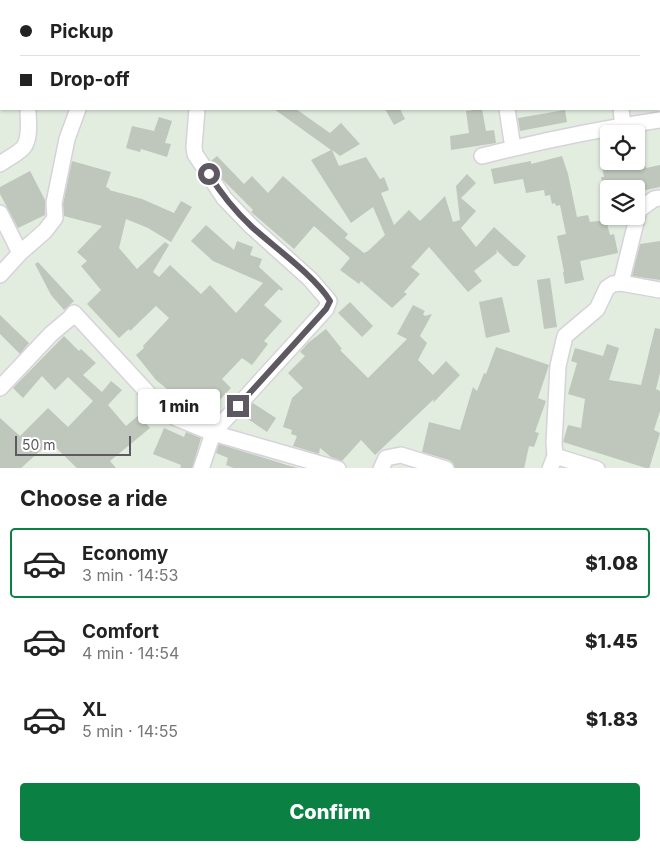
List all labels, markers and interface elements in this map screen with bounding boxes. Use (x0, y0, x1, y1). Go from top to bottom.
text: Pickup (50, 20, 113, 43)
text: Drop-off (50, 68, 130, 91)
map controls (600, 125, 645, 225)
button: locate (600, 125, 645, 170)
route start (198, 163, 220, 185)
button: layers (600, 180, 645, 225)
callout: 1 min (138, 388, 220, 424)
route end (227, 395, 249, 417)
text: 1 min (159, 396, 199, 416)
scale bar (15, 433, 131, 457)
text: 50 m (22, 436, 56, 453)
text: Choose a ride (20, 485, 168, 511)
icon: car (22, 541, 67, 586)
text: Economy (82, 542, 168, 565)
text: $1.08 (585, 552, 638, 575)
text: 3 min · 14:53 (82, 565, 178, 585)
icon: car (22, 619, 67, 664)
text: Comfort (82, 620, 159, 643)
text: $1.45 (585, 630, 638, 653)
text: 4 min · 14:54 (82, 643, 179, 663)
icon: car (22, 697, 67, 742)
text: XL (82, 698, 107, 721)
text: $1.83 (586, 708, 638, 731)
text: 5 min · 14:55 (82, 721, 178, 741)
button: Confirm (20, 783, 640, 841)

